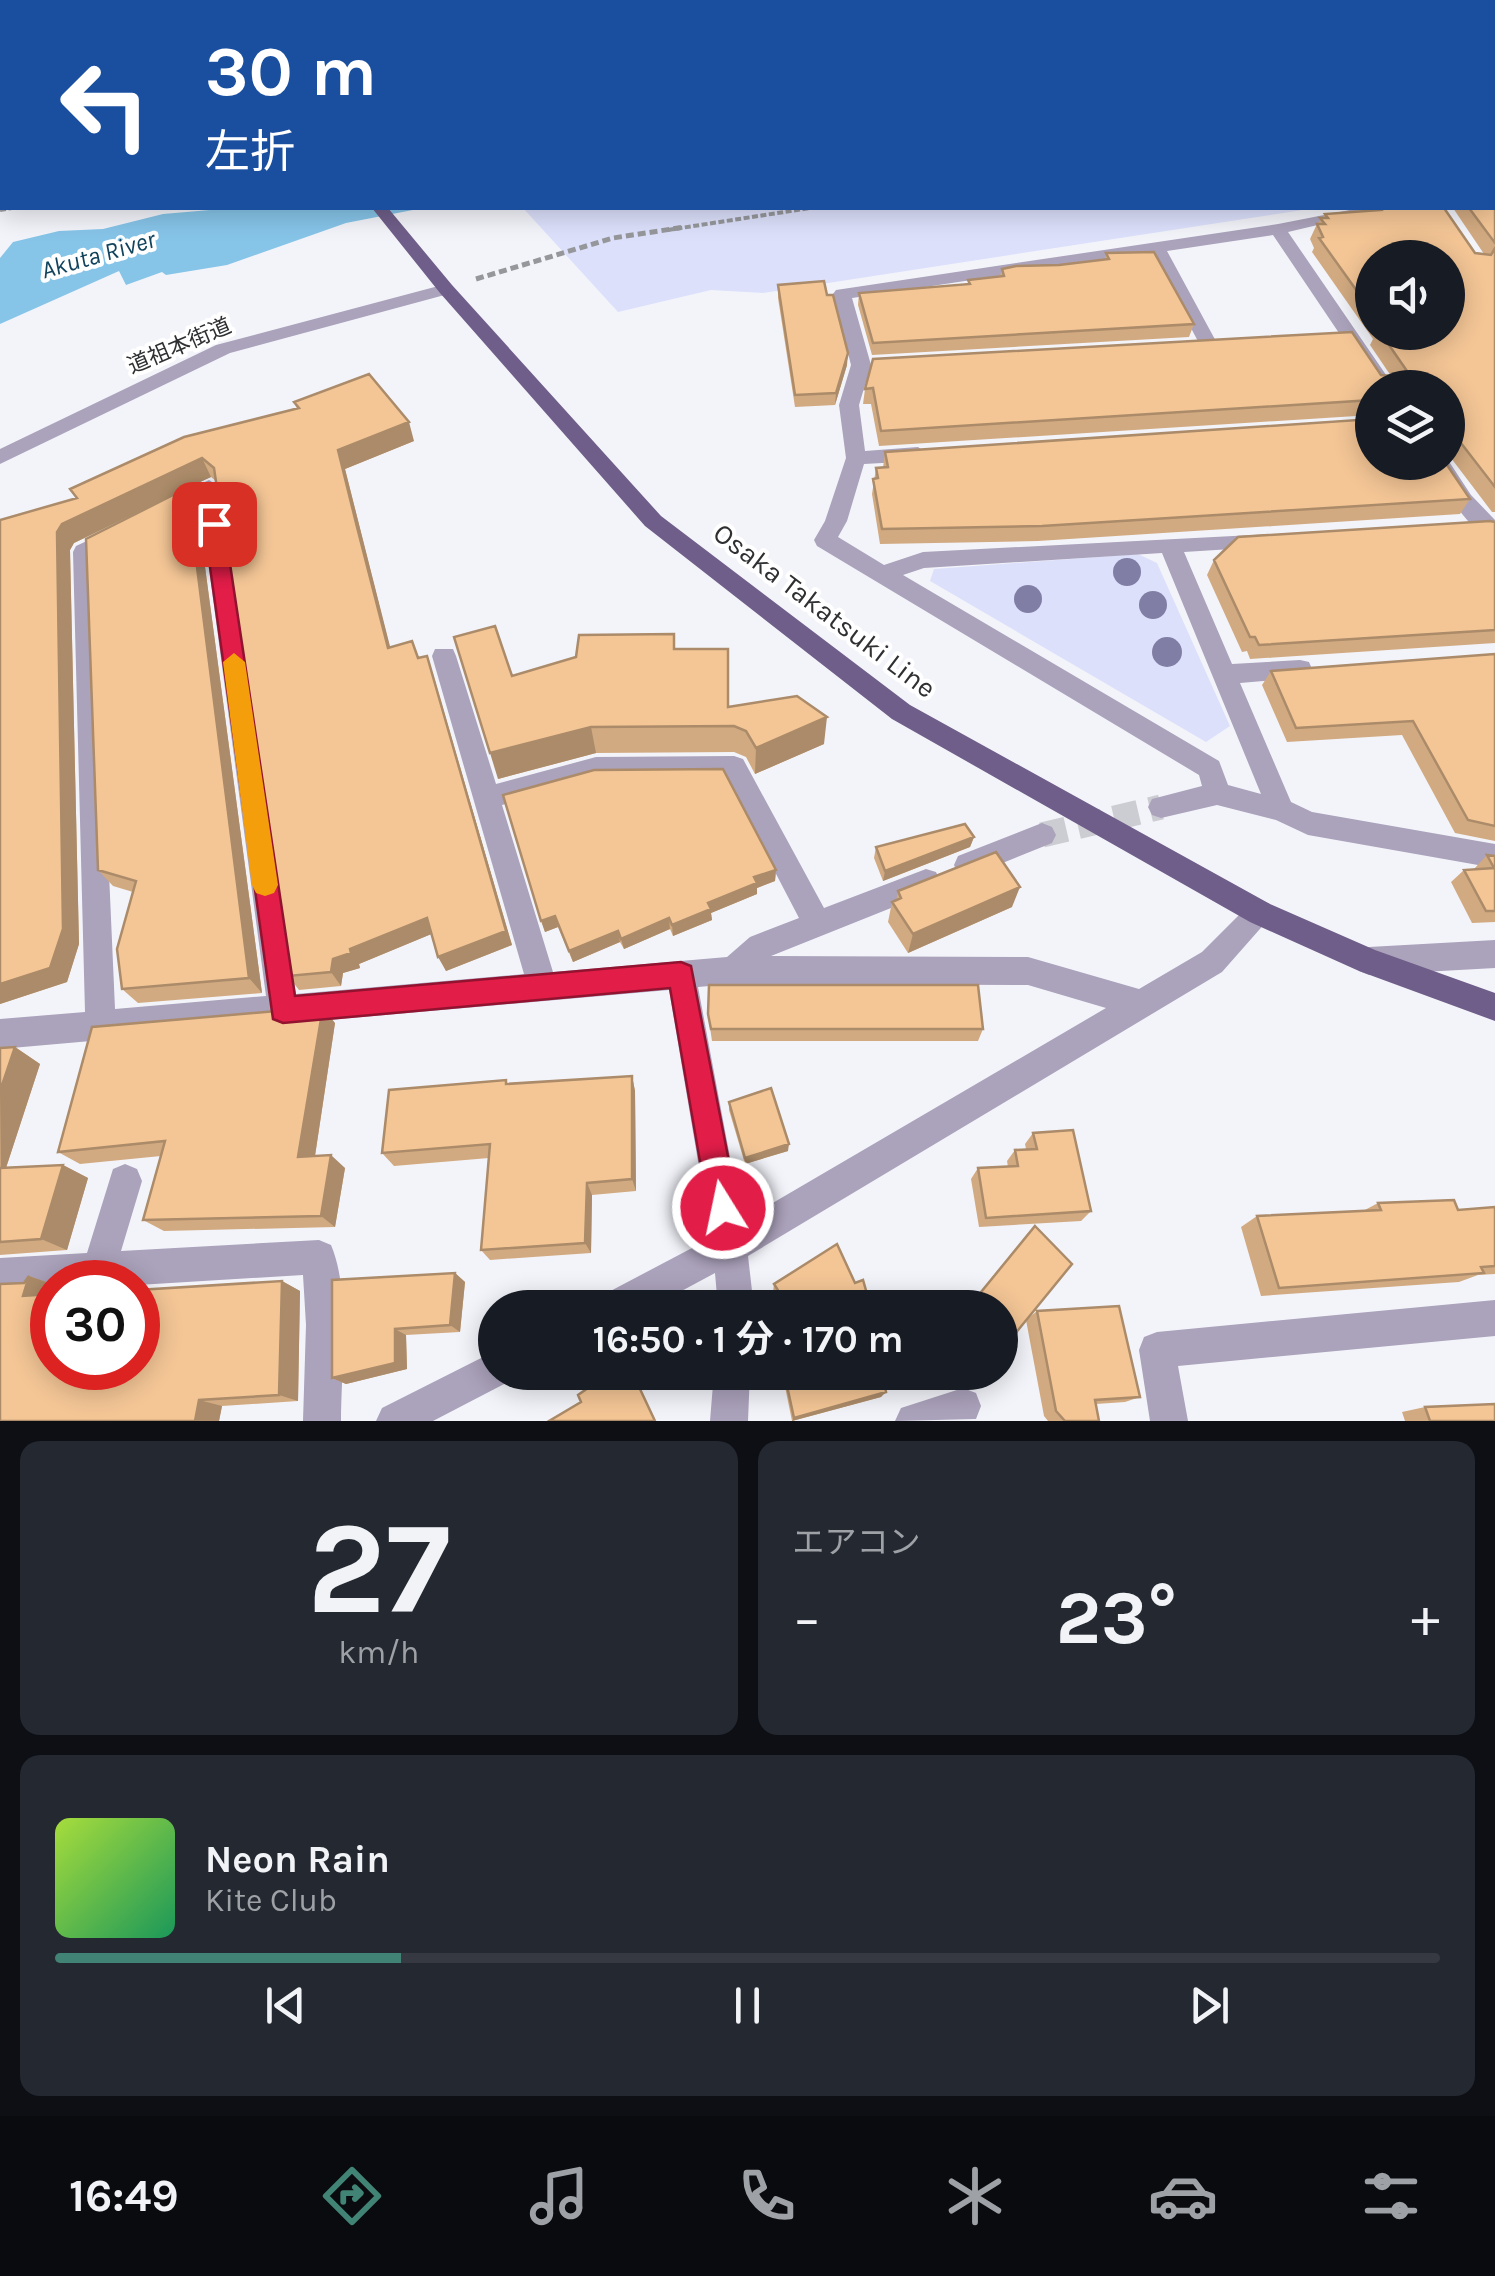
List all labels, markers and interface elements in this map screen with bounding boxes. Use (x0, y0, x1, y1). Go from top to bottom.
text: 30 m (205, 31, 377, 113)
icon: left (40, 40, 170, 170)
text: 左折 (205, 126, 295, 178)
water label: Akuta River (38, 224, 160, 285)
map controls (1355, 240, 1465, 480)
button: sound (1355, 240, 1465, 350)
street label: 道祖本街道 (124, 312, 235, 379)
button: layers (1355, 370, 1465, 480)
pin (172, 482, 257, 567)
icon: arrive (187, 497, 242, 552)
street label: Osaka Takatsuki Line (707, 516, 942, 705)
position arrow (671, 1156, 775, 1260)
speed limit sign: 30 (30, 1260, 160, 1390)
text: 16:50 · 1 分 · 170 m (592, 1317, 904, 1362)
text: 27 (307, 1493, 450, 1645)
text: エアコン (793, 1524, 921, 1561)
text: 23° (1056, 1574, 1177, 1662)
text: − (793, 1586, 821, 1650)
text: + (1411, 1586, 1440, 1650)
text: km/h (338, 1634, 419, 1671)
text: Neon Rain (205, 1837, 390, 1882)
text: Kite Club (205, 1882, 337, 1919)
icon: previous (258, 1978, 313, 2033)
icon: pause (720, 1978, 775, 2033)
icon: next (1182, 1978, 1237, 2033)
icon: directions (317, 2161, 387, 2231)
icon: music (524, 2161, 594, 2231)
icon: phone (732, 2161, 802, 2231)
icon: climate (940, 2161, 1010, 2231)
icon: car (1148, 2161, 1218, 2231)
icon: filters (1356, 2161, 1426, 2231)
text: 16:49 (69, 2170, 179, 2222)

